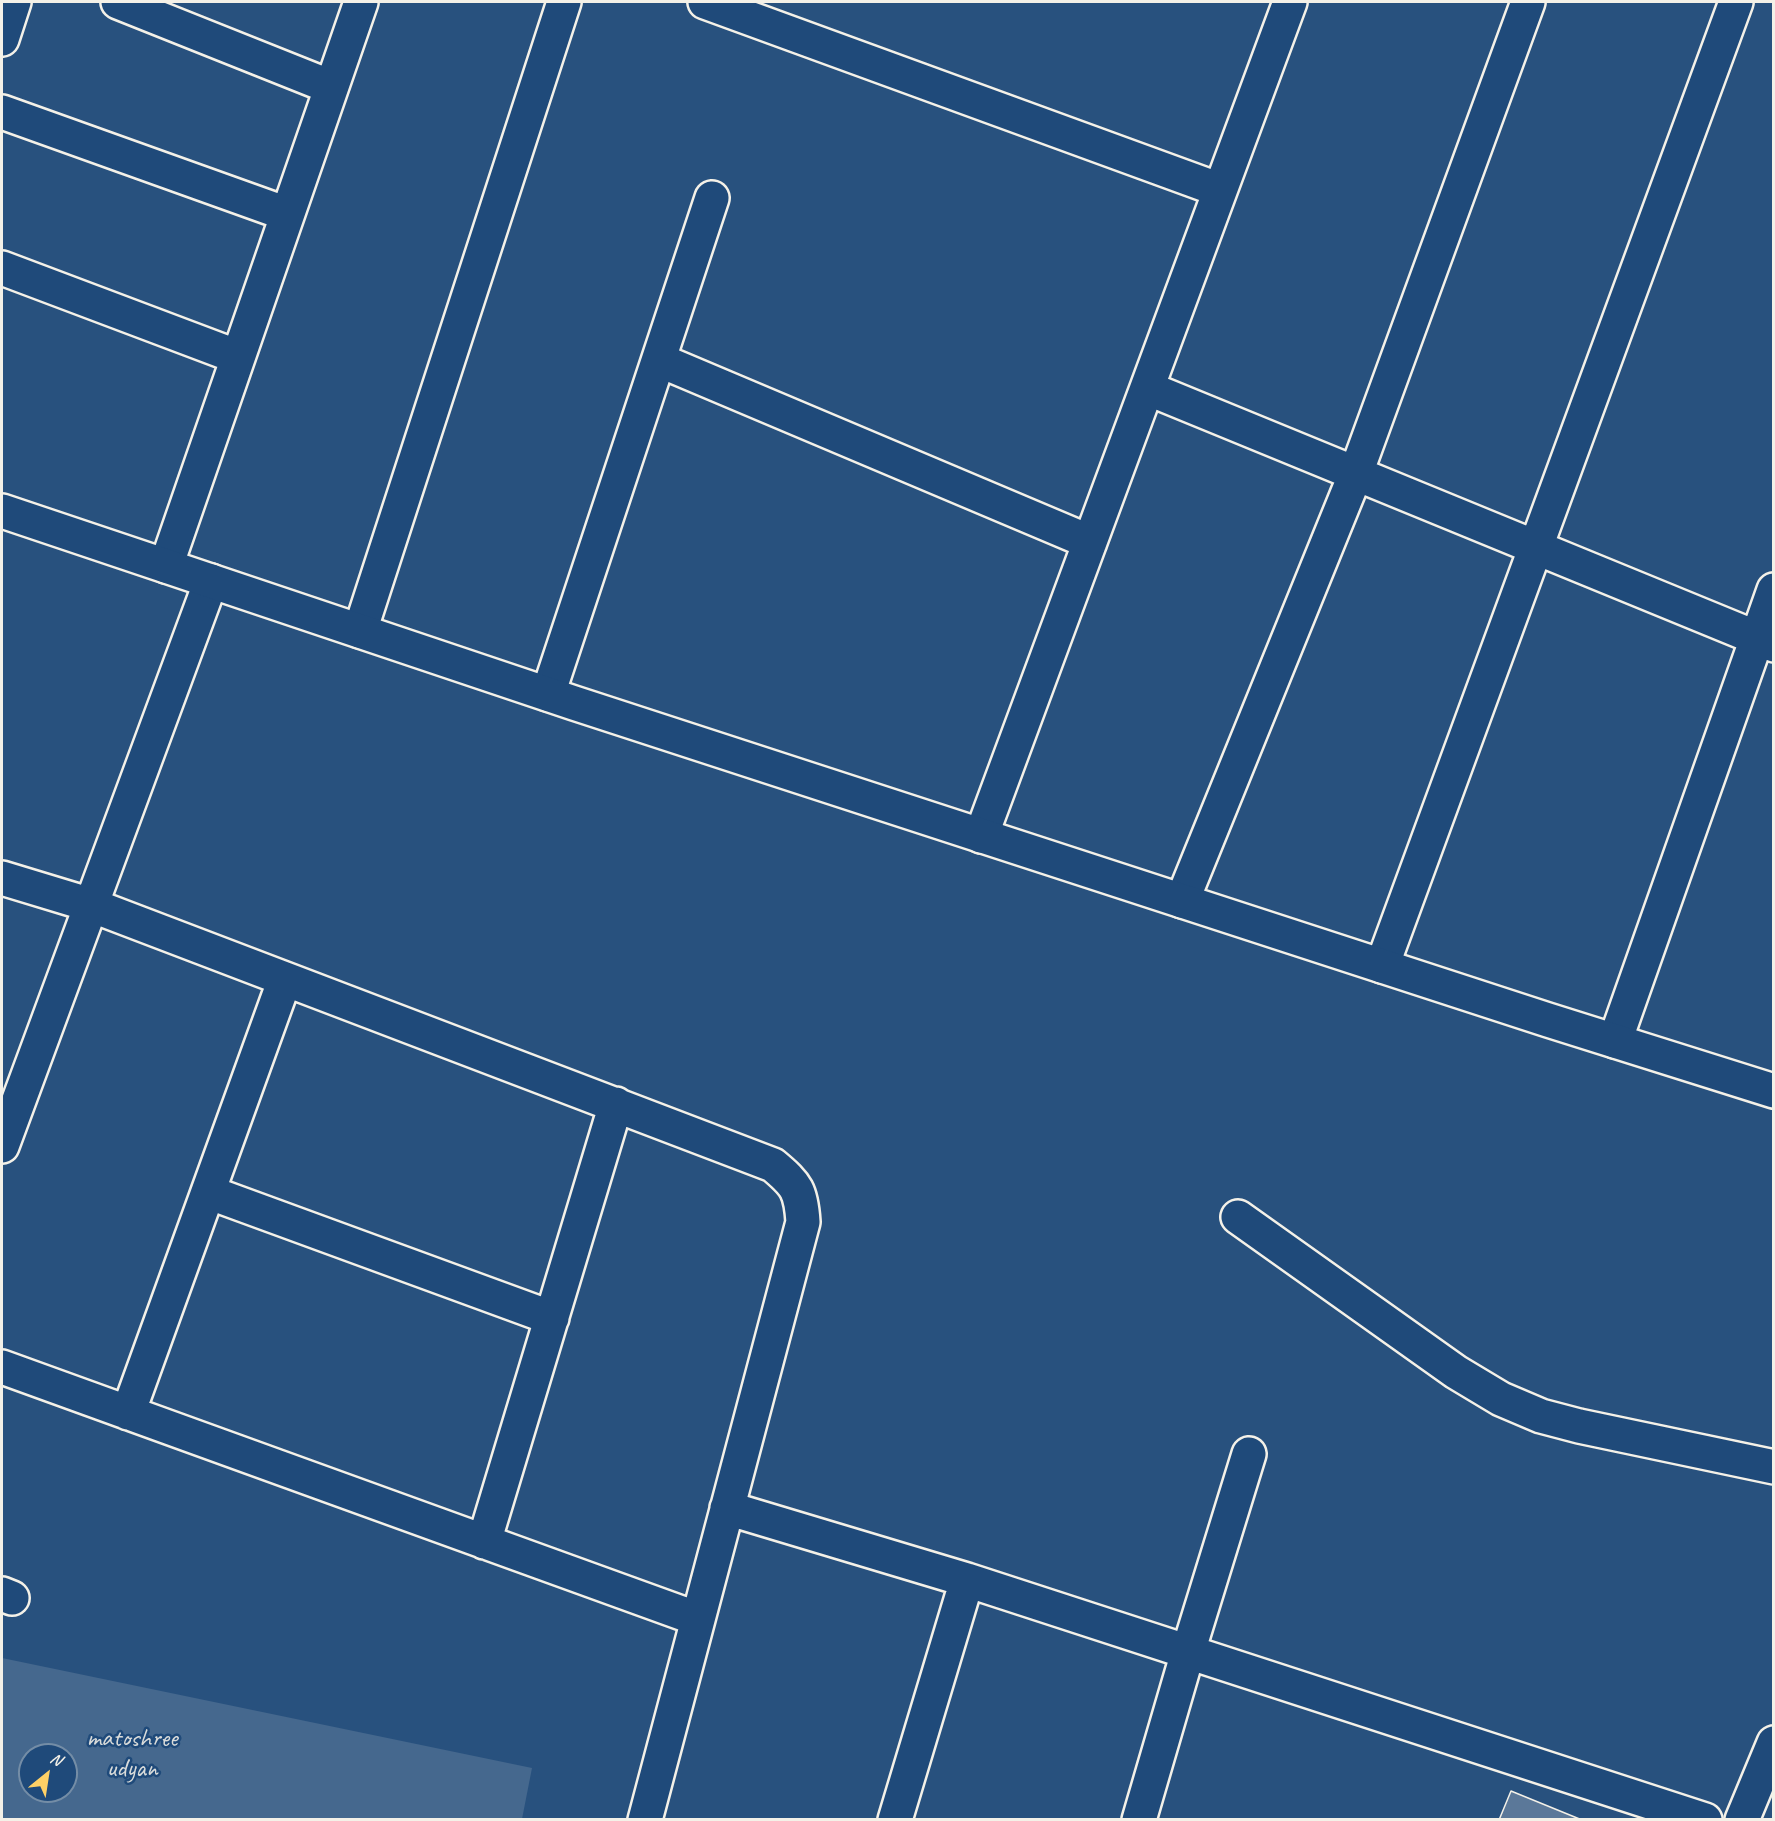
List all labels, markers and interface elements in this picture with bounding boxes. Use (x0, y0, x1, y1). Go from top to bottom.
park label: matoshree udyan (87, 1723, 177, 1784)
north arrow (18, 1743, 78, 1803)
text: N (47, 1748, 65, 1770)

